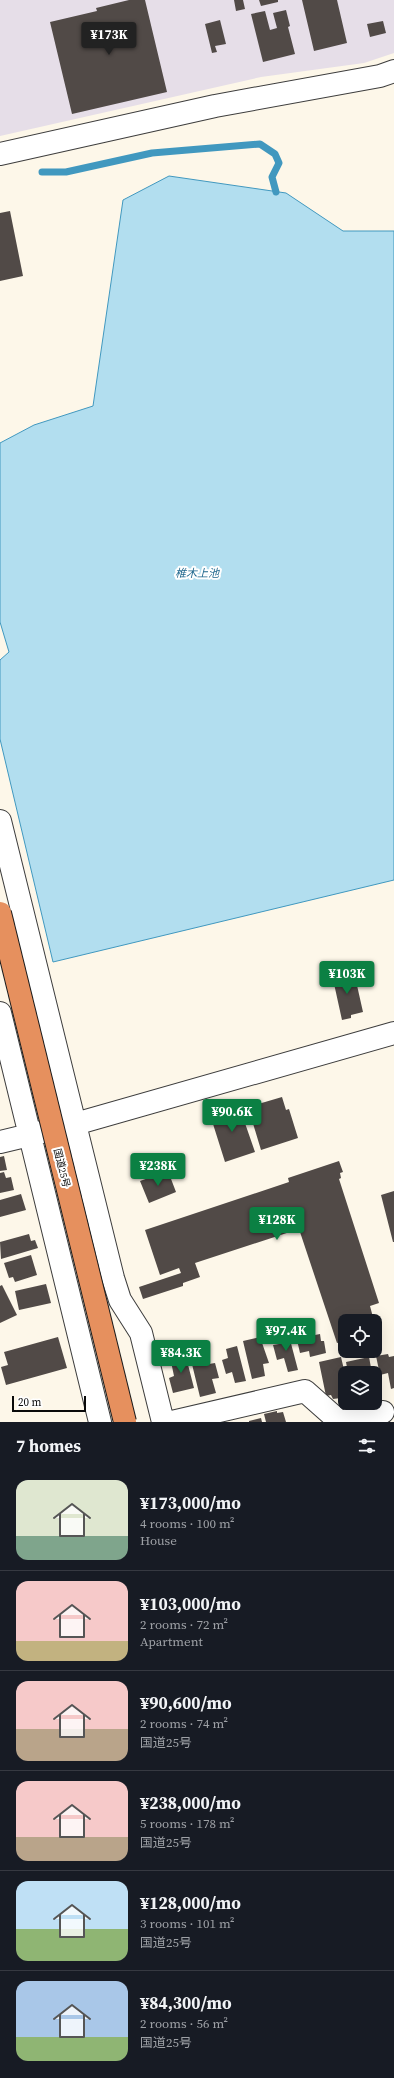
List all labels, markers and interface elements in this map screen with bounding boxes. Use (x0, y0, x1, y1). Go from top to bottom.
pin: ¥173K (81, 22, 137, 56)
text: ¥173K (90, 26, 128, 43)
water label: 椎木上池 (175, 566, 220, 581)
pin: ¥103K (319, 961, 375, 995)
text: ¥103K (328, 965, 366, 982)
pin: ¥90.6K (199, 1099, 265, 1133)
text: ¥90.6K (211, 1103, 253, 1120)
street label: 国道25号 (51, 1147, 73, 1189)
pin: ¥238K (130, 1153, 186, 1187)
text: ¥238K (139, 1157, 177, 1174)
pin: ¥128K (249, 1207, 305, 1241)
text: ¥128K (258, 1211, 296, 1228)
map controls (338, 1314, 382, 1410)
button: locate (338, 1314, 382, 1358)
pin: ¥97.4K (253, 1318, 319, 1352)
text: ¥97.4K (265, 1322, 307, 1339)
pin: ¥84.3K (148, 1340, 214, 1374)
text: ¥84.3K (160, 1344, 202, 1361)
button: layers (338, 1366, 382, 1410)
scale bar (12, 1394, 86, 1413)
text: 20 m (18, 1395, 41, 1410)
text: 7 homes (16, 1434, 81, 1458)
icon: filters (356, 1435, 378, 1457)
text: ¥173,000/mo (140, 1491, 241, 1515)
icon: home (48, 1496, 96, 1544)
text: 4 rooms · 100 m² (140, 1515, 235, 1532)
text: House (140, 1532, 177, 1549)
text: ¥103,000/mo (140, 1592, 241, 1616)
icon: home (48, 1597, 96, 1645)
text: 2 rooms · 72 m² (140, 1616, 228, 1633)
text: Apartment (140, 1633, 203, 1650)
text: ¥90,600/mo (140, 1691, 232, 1715)
icon: home (48, 1697, 96, 1745)
text: 2 rooms · 74 m² (140, 1715, 228, 1732)
text: 国道25号 (140, 1734, 192, 1751)
text: ¥238,000/mo (140, 1791, 241, 1815)
icon: home (48, 1797, 96, 1845)
text: 5 rooms · 178 m² (140, 1815, 235, 1832)
text: 国道25号 (140, 1834, 192, 1851)
text: ¥128,000/mo (140, 1891, 241, 1915)
icon: home (48, 1897, 96, 1945)
text: 3 rooms · 101 m² (140, 1915, 235, 1932)
text: 国道25号 (140, 1934, 192, 1951)
text: ¥84,300/mo (140, 1991, 232, 2015)
icon: home (48, 1997, 96, 2045)
text: 2 rooms · 56 m² (140, 2015, 228, 2032)
text: 国道25号 (140, 2034, 192, 2051)

